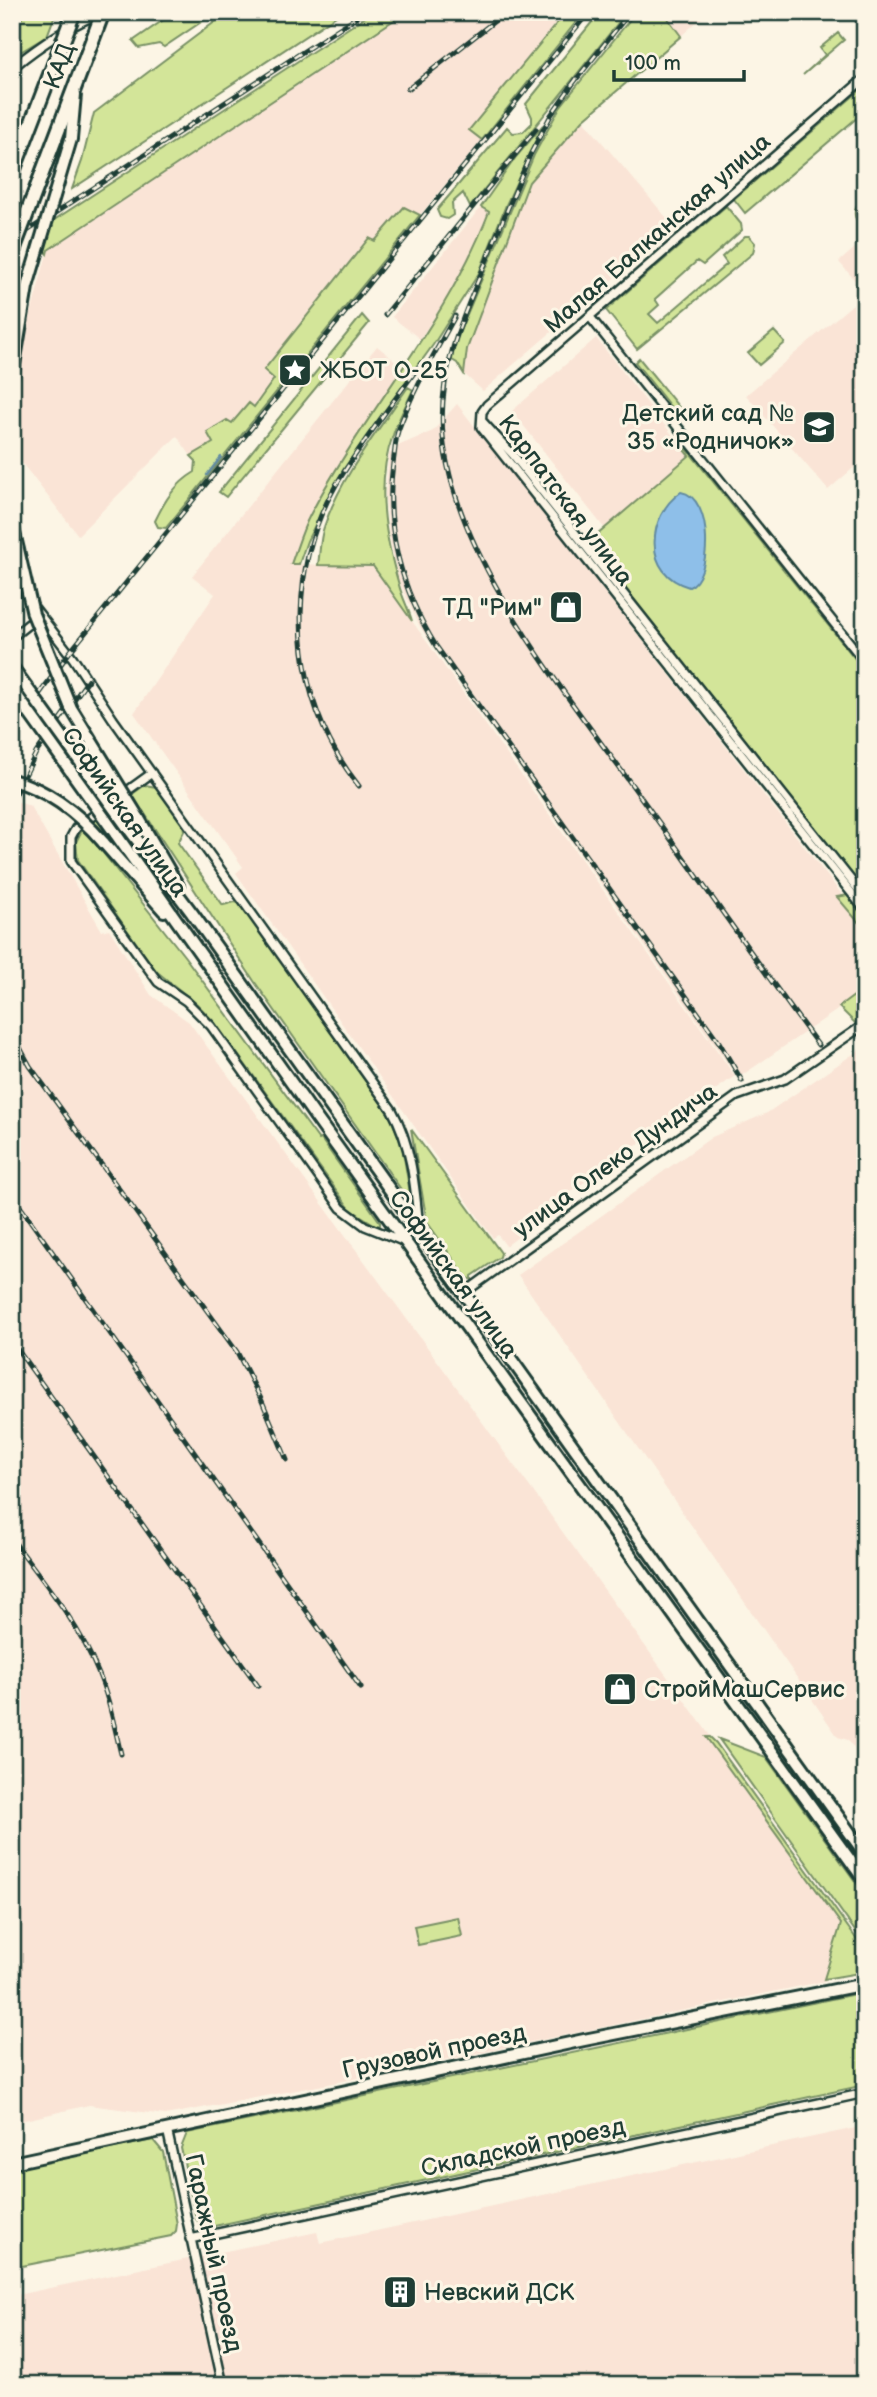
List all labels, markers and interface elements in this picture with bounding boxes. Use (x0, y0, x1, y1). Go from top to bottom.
scale bar (614, 38, 744, 82)
street label: КАД (38, 39, 81, 93)
text: 100 m (625, 51, 681, 76)
street label: Малая Балканская улица (538, 127, 777, 340)
place icon: ЖБОТ О-25 (276, 351, 314, 389)
place label: ЖБОТ О-25 (320, 356, 448, 385)
place label: Детский сад № 35 «Родничок» (622, 399, 794, 456)
school or university icon: Детский сад № 35 «Родничок» (800, 408, 838, 446)
street label: Карпатская улица (492, 409, 639, 591)
shop icon: ТД "Рим" (547, 588, 585, 626)
place label: ТД "Рим" (442, 593, 542, 622)
street label: Софийская улица (55, 722, 194, 903)
street label: улица Олеко Дундича (508, 1077, 723, 1244)
street label: Софийская улица (383, 1185, 524, 1364)
shop icon: СтройМашСервис (601, 1670, 639, 1708)
place label: СтройМашСервис (644, 1675, 845, 1704)
street label: Грузовой проезд (340, 2018, 529, 2085)
street label: Складской проезд (418, 2112, 628, 2183)
street label: Гаражный проезд (178, 2151, 249, 2355)
building icon: Невский ДСК (381, 2273, 419, 2311)
place label: Невский ДСК (424, 2278, 575, 2307)

